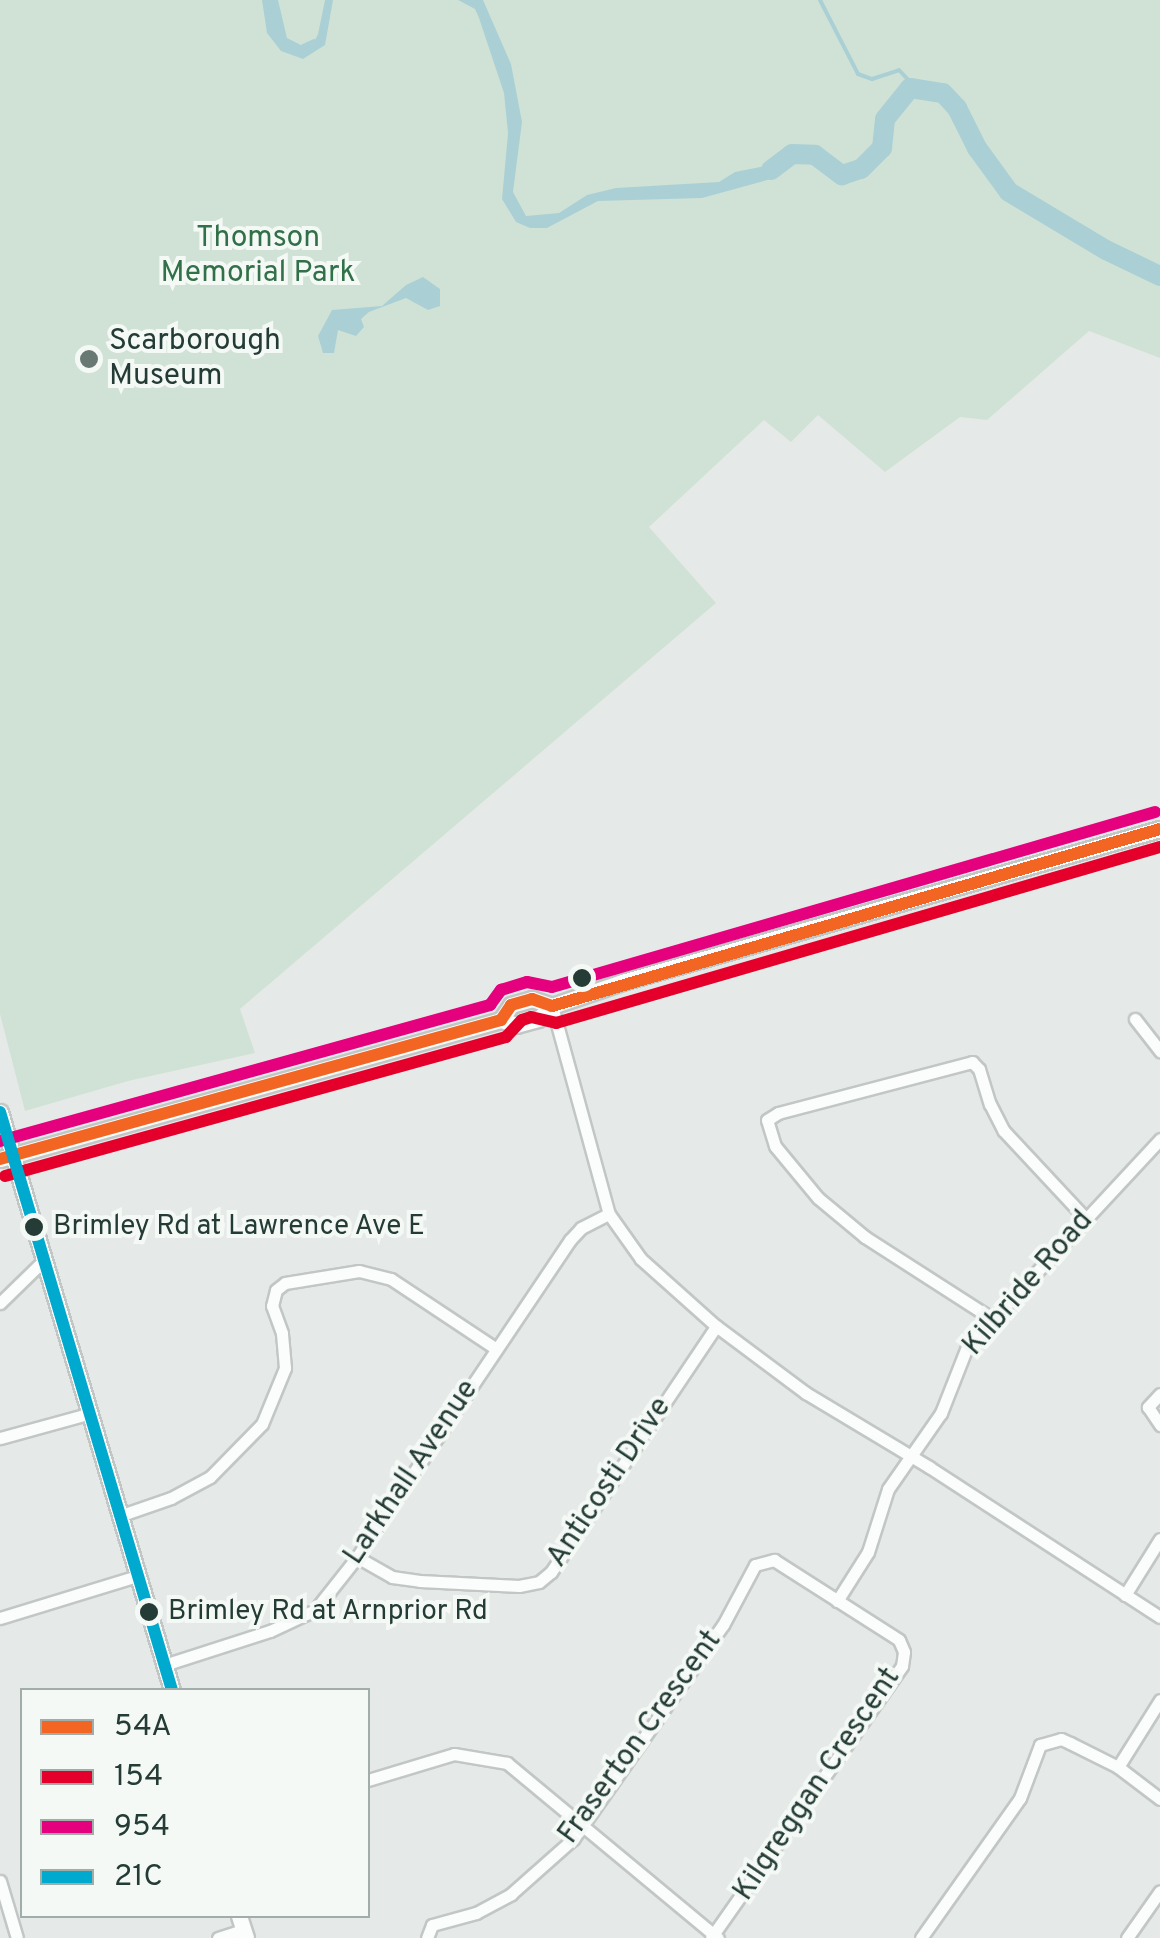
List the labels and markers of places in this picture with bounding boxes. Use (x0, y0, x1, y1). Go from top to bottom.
place label: Scarborough Museum (109, 324, 281, 394)
marker: Scarborough Museum (78, 348, 100, 370)
unlabelled marker (572, 968, 592, 988)
place label: Brimley Rd at Lawrence Ave E (53, 1210, 426, 1244)
marker: Brimley Rd at Lawrence Ave E (24, 1217, 44, 1237)
place label: Brimley Rd at Arnprior Rd (168, 1595, 489, 1629)
marker: Brimley Rd at Arnprior Rd (139, 1602, 159, 1622)

